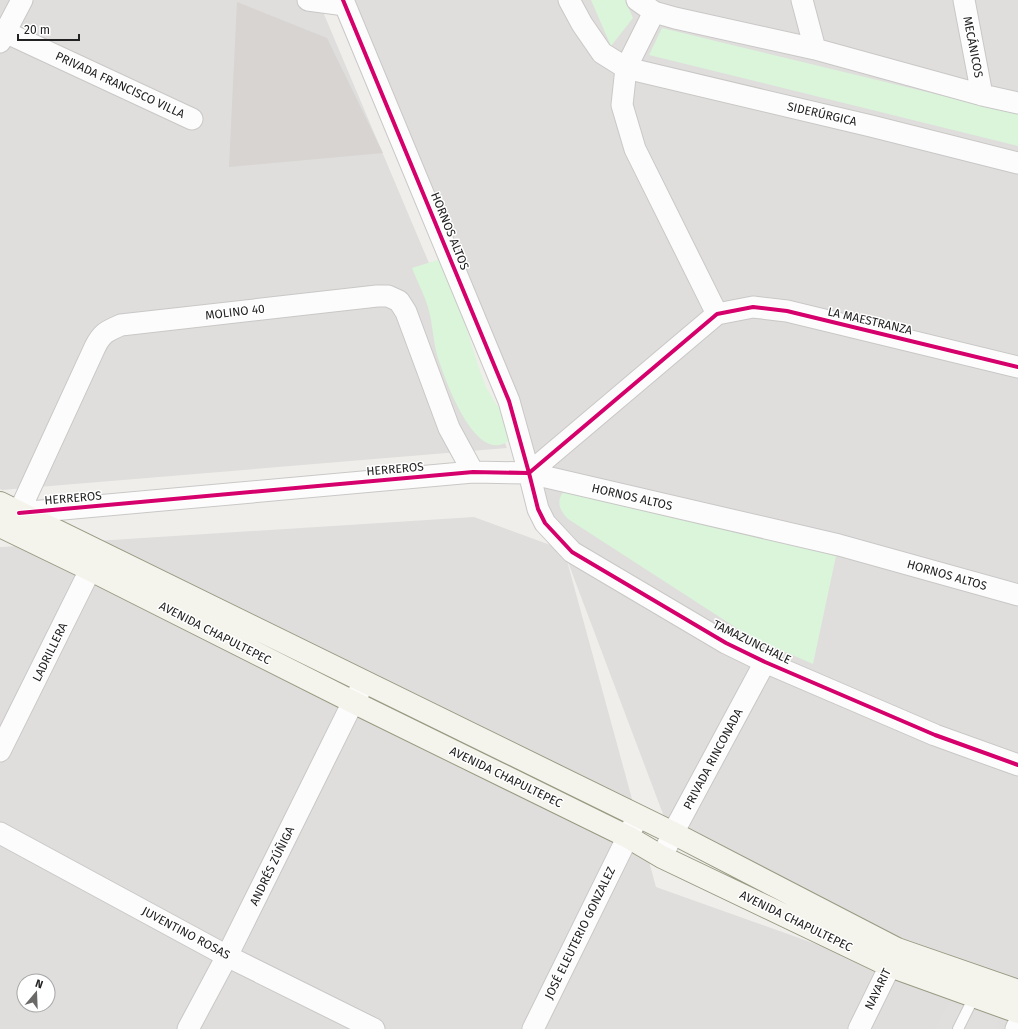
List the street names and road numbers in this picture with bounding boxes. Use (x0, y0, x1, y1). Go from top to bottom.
street label: MECÁNICOS (960, 15, 987, 79)
street label: PRIVADA FRANCISCO VILLA (53, 49, 187, 121)
street label: SIDERÚRGICA (786, 98, 859, 129)
street label: HORNOS ALTOS (428, 190, 472, 272)
street label: MOLINO 40 (204, 301, 266, 323)
street label: LA MAESTRANZA (826, 304, 914, 338)
street label: HERREROS (366, 459, 425, 478)
street label: HORNOS ALTOS (590, 481, 674, 513)
street label: HERREROS (44, 488, 103, 507)
street label: HORNOS ALTOS (905, 557, 989, 593)
street label: AVENIDA CHAPULTEPEC (157, 599, 273, 667)
street label: TAMAZUNCHALE (711, 617, 793, 667)
street label: LADRILLERA (30, 620, 70, 684)
street label: PRIVADA RINCONADA (680, 706, 746, 812)
street label: AVENIDA CHAPULTEPEC (447, 744, 565, 810)
street label: ANDRÉS ZÚÑIGA (246, 824, 297, 908)
street label: JOSÉ ELEUTERIO GONZALEZ (541, 864, 618, 1001)
street label: AVENIDA CHAPULTEPEC (737, 888, 855, 954)
street label: JUVENTINO ROSAS (140, 904, 233, 962)
street label: NAYARIT (862, 965, 894, 1012)

